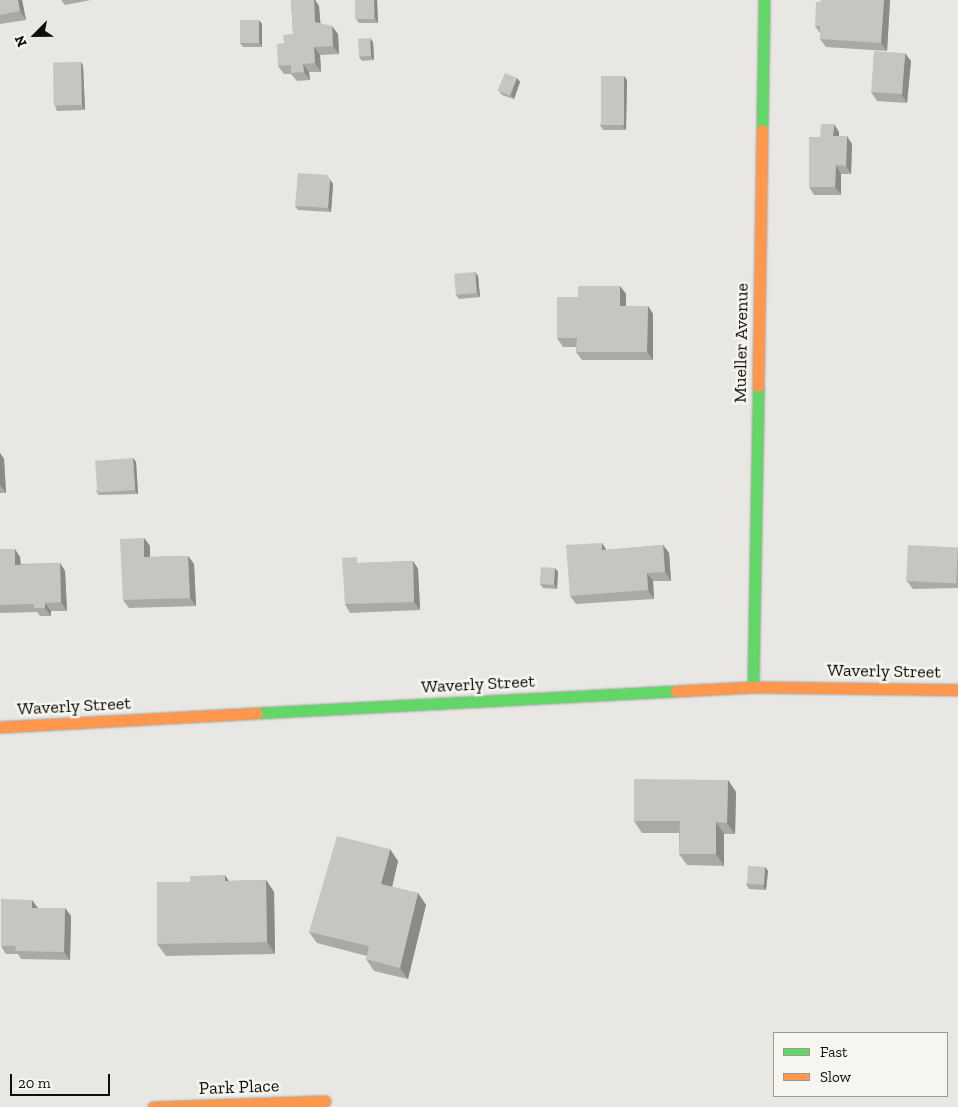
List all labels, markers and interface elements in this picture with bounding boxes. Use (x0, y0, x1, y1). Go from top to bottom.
north arrow (10, 10, 60, 60)
text: N (11, 33, 31, 49)
street label: Mueller Avenue (729, 282, 753, 404)
street label: Waverly Street (827, 659, 941, 683)
street label: Waverly Street (420, 670, 536, 698)
street label: Waverly Street (16, 692, 132, 720)
legend (773, 1032, 948, 1097)
text: Fast (820, 1043, 848, 1061)
scale bar (12, 1064, 112, 1096)
text: Slow (820, 1068, 851, 1086)
text: 20 m (18, 1074, 51, 1092)
street label: Park Place (198, 1075, 280, 1099)

